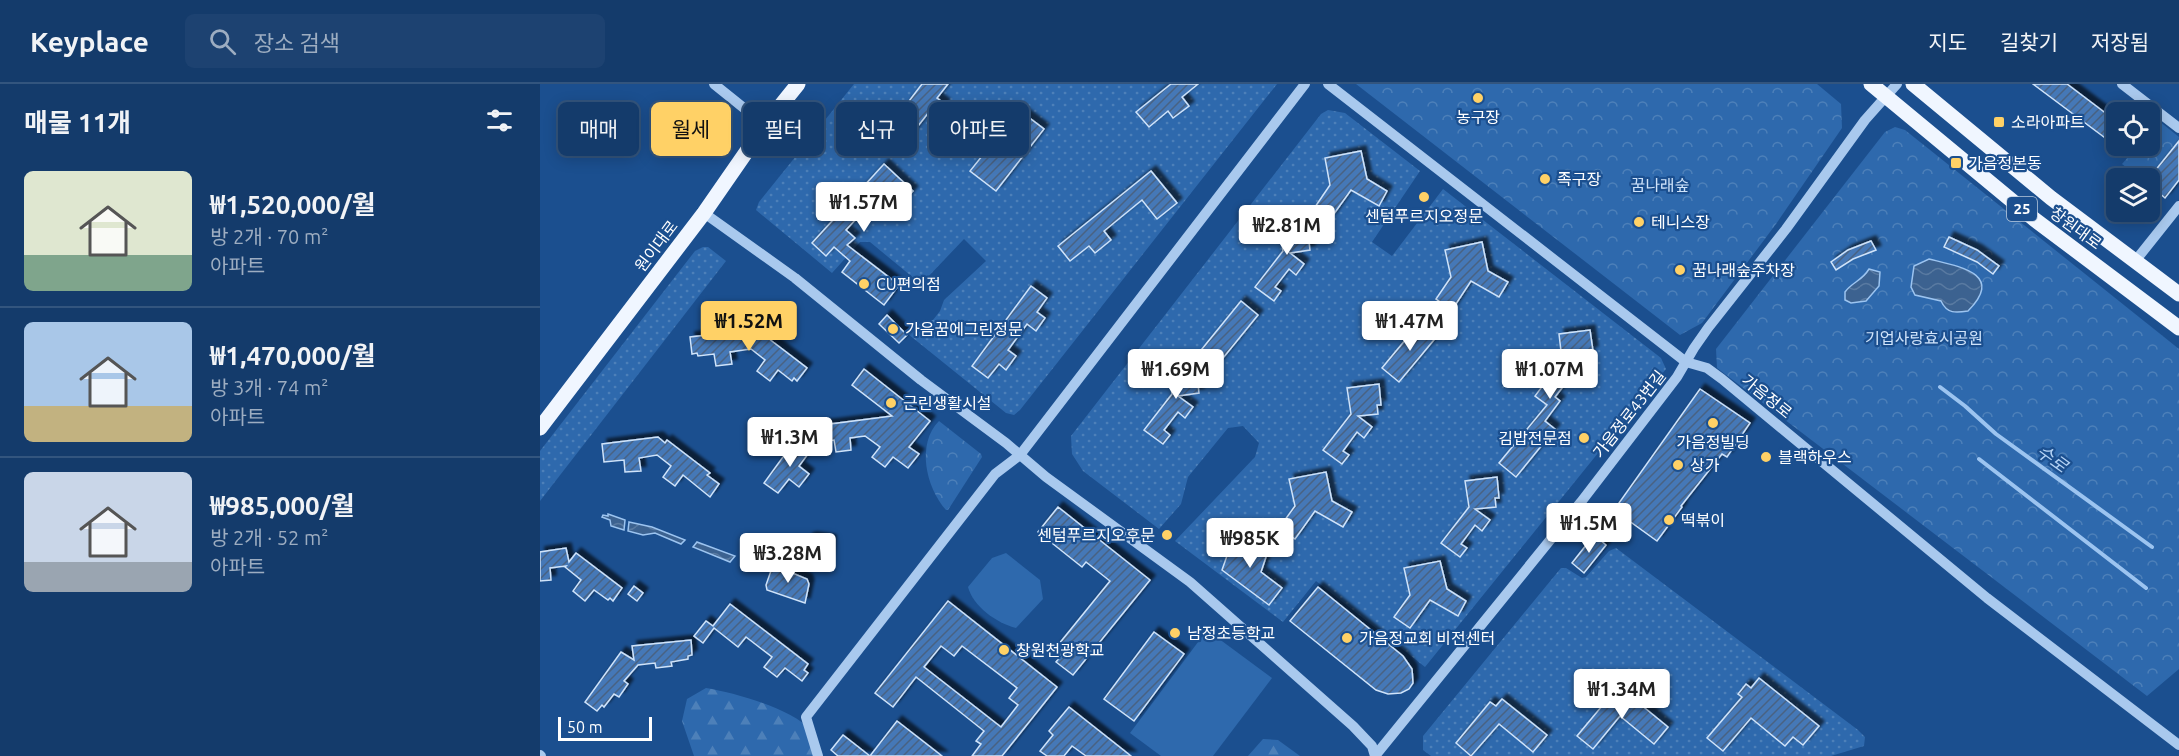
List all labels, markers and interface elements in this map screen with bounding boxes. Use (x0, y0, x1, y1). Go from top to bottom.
search box (185, 14, 605, 68)
icon: search (206, 25, 239, 58)
text: Keyplace (30, 26, 149, 57)
text: 장소 검색 (254, 30, 340, 55)
text: 지도 (1928, 30, 1967, 54)
text: 길찾기 (2000, 30, 2058, 54)
text: 저장됨 (2091, 30, 2149, 54)
marker: 농구장 (1471, 91, 1485, 105)
chip: 매매 (558, 102, 639, 156)
chip: 월세 (651, 102, 731, 156)
chip: 필터 (743, 102, 824, 156)
chip: 신규 (836, 102, 917, 156)
chip: 아파트 (929, 102, 1029, 156)
map controls (2106, 102, 2160, 222)
button: locate (2106, 102, 2160, 156)
icon: filters (483, 104, 516, 137)
text: 매물 11개 (24, 108, 131, 137)
place label: 농구장 (1456, 108, 1500, 126)
place label: 소라아파트 (2011, 113, 2085, 131)
marker: 소라아파트 (1992, 115, 2006, 129)
place label: 가음정본동 (1968, 154, 2042, 172)
marker: 가음정본동 (1949, 156, 1963, 170)
button: layers (2106, 168, 2160, 222)
place label: 족구장 (1557, 170, 1601, 188)
marker: 족구장 (1538, 172, 1552, 186)
park label: 꿈나래숲 (1631, 176, 1689, 194)
pin: ₩1.57M (815, 182, 913, 233)
text: ₩1,520,000/월 (210, 190, 376, 219)
text: ₩1.57M (830, 190, 898, 213)
marker: 센텀푸르지오정문 (1417, 190, 1431, 204)
icon: home (72, 195, 144, 267)
road number: 25 (2007, 197, 2037, 221)
street label: 창원대로 (2047, 203, 2105, 253)
pin: ₩2.81M (1238, 205, 1336, 256)
place label: 센텀푸르지오정문 (1365, 207, 1483, 225)
text: ₩2.81M (1253, 213, 1321, 236)
place label: 테니스장 (1651, 213, 1710, 231)
marker: 테니스장 (1632, 215, 1646, 229)
street label: 원이대로 (631, 217, 681, 275)
text: 방 2개 · 70 m² (210, 225, 328, 248)
text: 아파트 (210, 254, 265, 277)
place label: 꿈나래숲주차장 (1692, 261, 1795, 279)
marker: 꿈나래숲주차장 (1673, 263, 1687, 277)
place label: CU편의점 (876, 275, 941, 293)
marker: CU편의점 (857, 277, 871, 291)
pin: ₩1.52M (700, 301, 798, 352)
pin: ₩1.47M (1361, 301, 1459, 352)
text: ₩1.52M (715, 309, 783, 332)
text: ₩1.47M (1376, 309, 1444, 332)
place label: 가음꿈에그린정문 (905, 320, 1023, 338)
marker: 가음꿈에그린정문 (886, 322, 900, 336)
park label: 기업사랑효시공원 (1865, 329, 1983, 347)
text: ₩1,470,000/월 (210, 341, 376, 370)
icon: home (72, 346, 144, 418)
pin: ₩1.69M (1127, 349, 1225, 400)
pin: ₩1.07M (1501, 349, 1599, 400)
text: ₩1.69M (1142, 357, 1210, 380)
text: ₩1.07M (1516, 357, 1584, 380)
street label: 가음정로43번길 (1589, 367, 1669, 461)
street label: 가음정로 (1738, 370, 1796, 422)
text: 방 3개 · 74 m² (210, 376, 328, 399)
place label: 근린생활시설 (903, 394, 991, 412)
marker: 근린생활시설 (884, 396, 898, 410)
text: 아파트 (210, 405, 265, 428)
marker: 가음정빌딩 (1706, 416, 1720, 430)
pin: ₩1.3M (748, 417, 832, 468)
text: ₩1.3M (761, 425, 819, 448)
place label: 김밥전문점 (1498, 429, 1572, 447)
marker: 김밥전문점 (1577, 431, 1591, 445)
place label: 가음정빌딩 (1676, 433, 1750, 451)
water label: 수로 (2033, 440, 2073, 477)
place label: 블랙하우스 (1778, 448, 1852, 466)
marker: 블랙하우스 (1759, 450, 1773, 464)
place label: 상가 (1690, 456, 1720, 474)
marker: 상가 (1671, 458, 1685, 472)
text: ₩985,000/월 (210, 491, 355, 520)
icon: home (72, 496, 144, 568)
pin: ₩1.5M (1547, 503, 1631, 554)
text: ₩1.5M (1560, 511, 1618, 534)
place label: 떡볶이 (1681, 511, 1725, 529)
marker: 떡볶이 (1662, 513, 1676, 527)
pin: ₩985K (1208, 518, 1292, 569)
text: 방 2개 · 52 m² (210, 526, 328, 549)
place label: 센텀푸르지오후문 (1037, 526, 1155, 544)
text: ₩985K (1221, 526, 1279, 549)
marker: 센텀푸르지오후문 (1160, 528, 1174, 542)
pin: ₩3.28M (739, 533, 837, 584)
text: ₩3.28M (754, 541, 822, 564)
text: 아파트 (210, 555, 265, 578)
place label: 남정초등학교 (1187, 624, 1275, 642)
marker: 남정초등학교 (1168, 626, 1182, 640)
place label: 가음정교회 비전센터 (1359, 629, 1495, 647)
marker: 가음정교회 비전센터 (1340, 631, 1354, 645)
place label: 창원천광학교 (1016, 641, 1104, 659)
marker: 창원천광학교 (997, 643, 1011, 657)
pin: ₩1.34M (1573, 669, 1671, 720)
text: ₩1.34M (1588, 677, 1656, 700)
scale bar (558, 714, 652, 742)
text: 50 m (567, 718, 603, 736)

